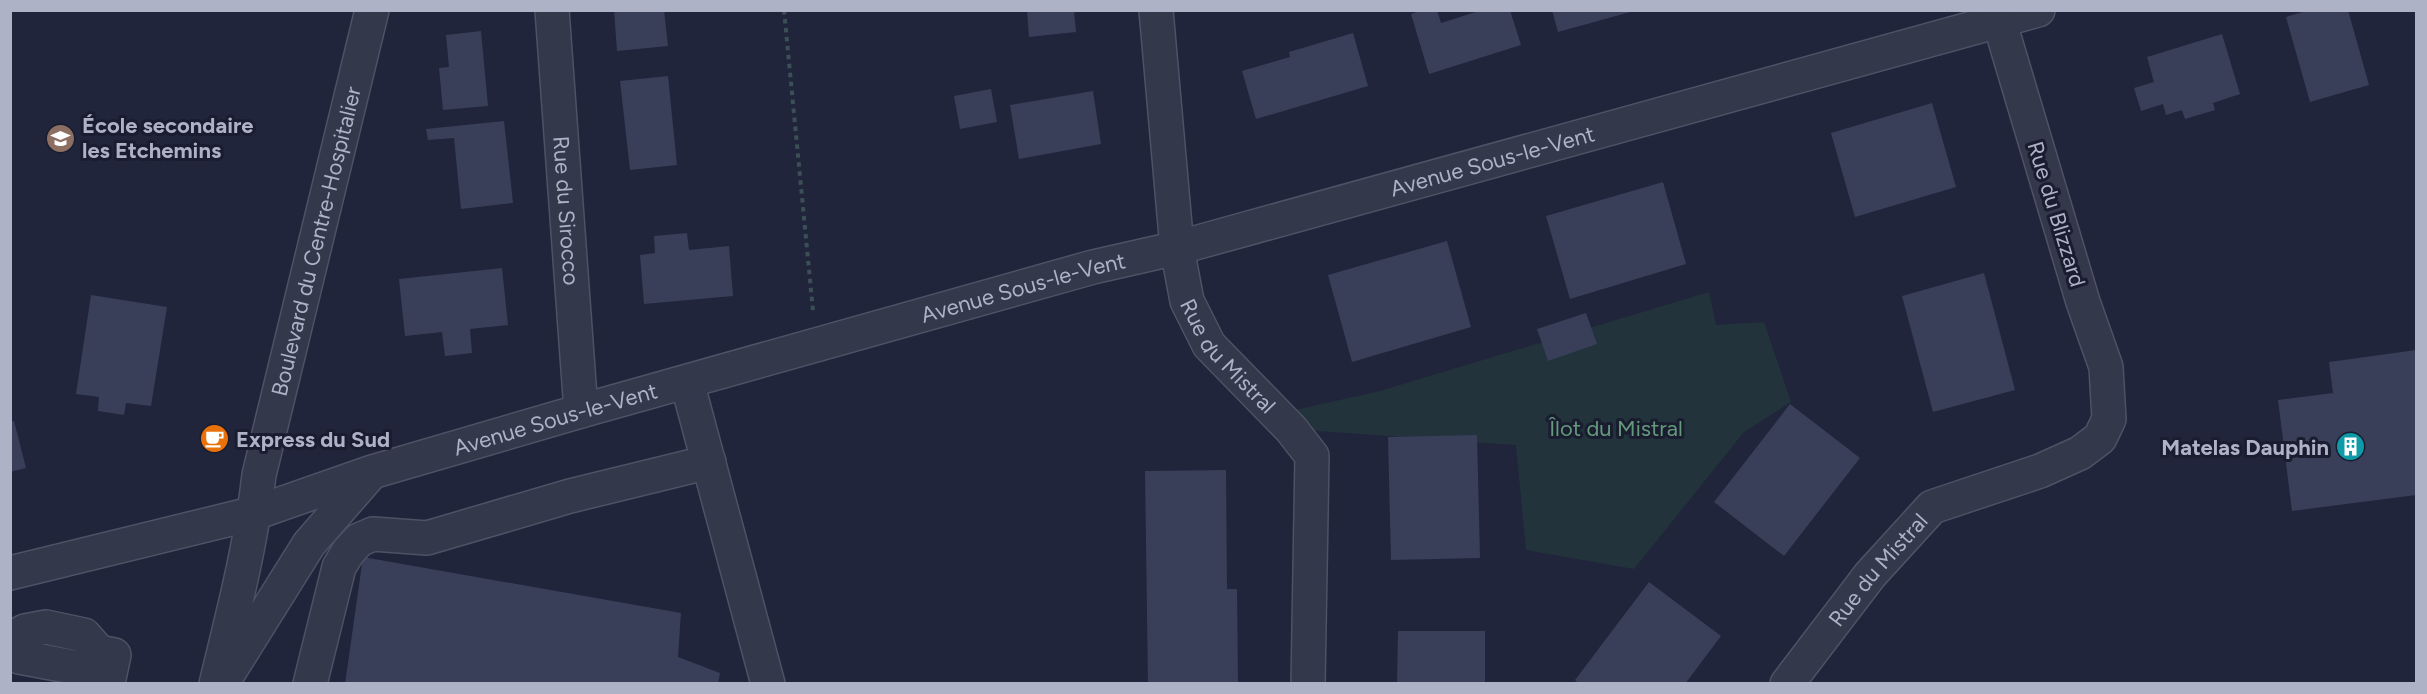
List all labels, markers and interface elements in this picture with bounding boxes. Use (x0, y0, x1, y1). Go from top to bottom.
street label: Boulevard du Centre-Hospitalier (266, 83, 367, 399)
place label: École secondaire les Etchemins (82, 112, 253, 164)
street label: Avenue Sous-le-Vent (1387, 120, 1598, 202)
school or university icon: École secondaire les Etchemins (45, 122, 77, 154)
street label: Rue du Sirocco (547, 135, 585, 286)
street label: Rue du Blizzard (2022, 138, 2091, 290)
street label: Avenue Sous-le-Vent (918, 247, 1128, 329)
street label: Rue du Mistral (1174, 294, 1281, 419)
street label: Avenue Sous-le-Vent (450, 377, 660, 462)
park label: Îlot du Mistral (1548, 415, 1683, 442)
cafe icon: Express du Sud (199, 423, 231, 455)
place label: Express du Sud (236, 426, 390, 453)
building icon: Matelas Dauphin (2334, 431, 2366, 463)
place label: Matelas Dauphin (2161, 434, 2329, 461)
street label: Rue du Mistral (1823, 508, 1934, 632)

